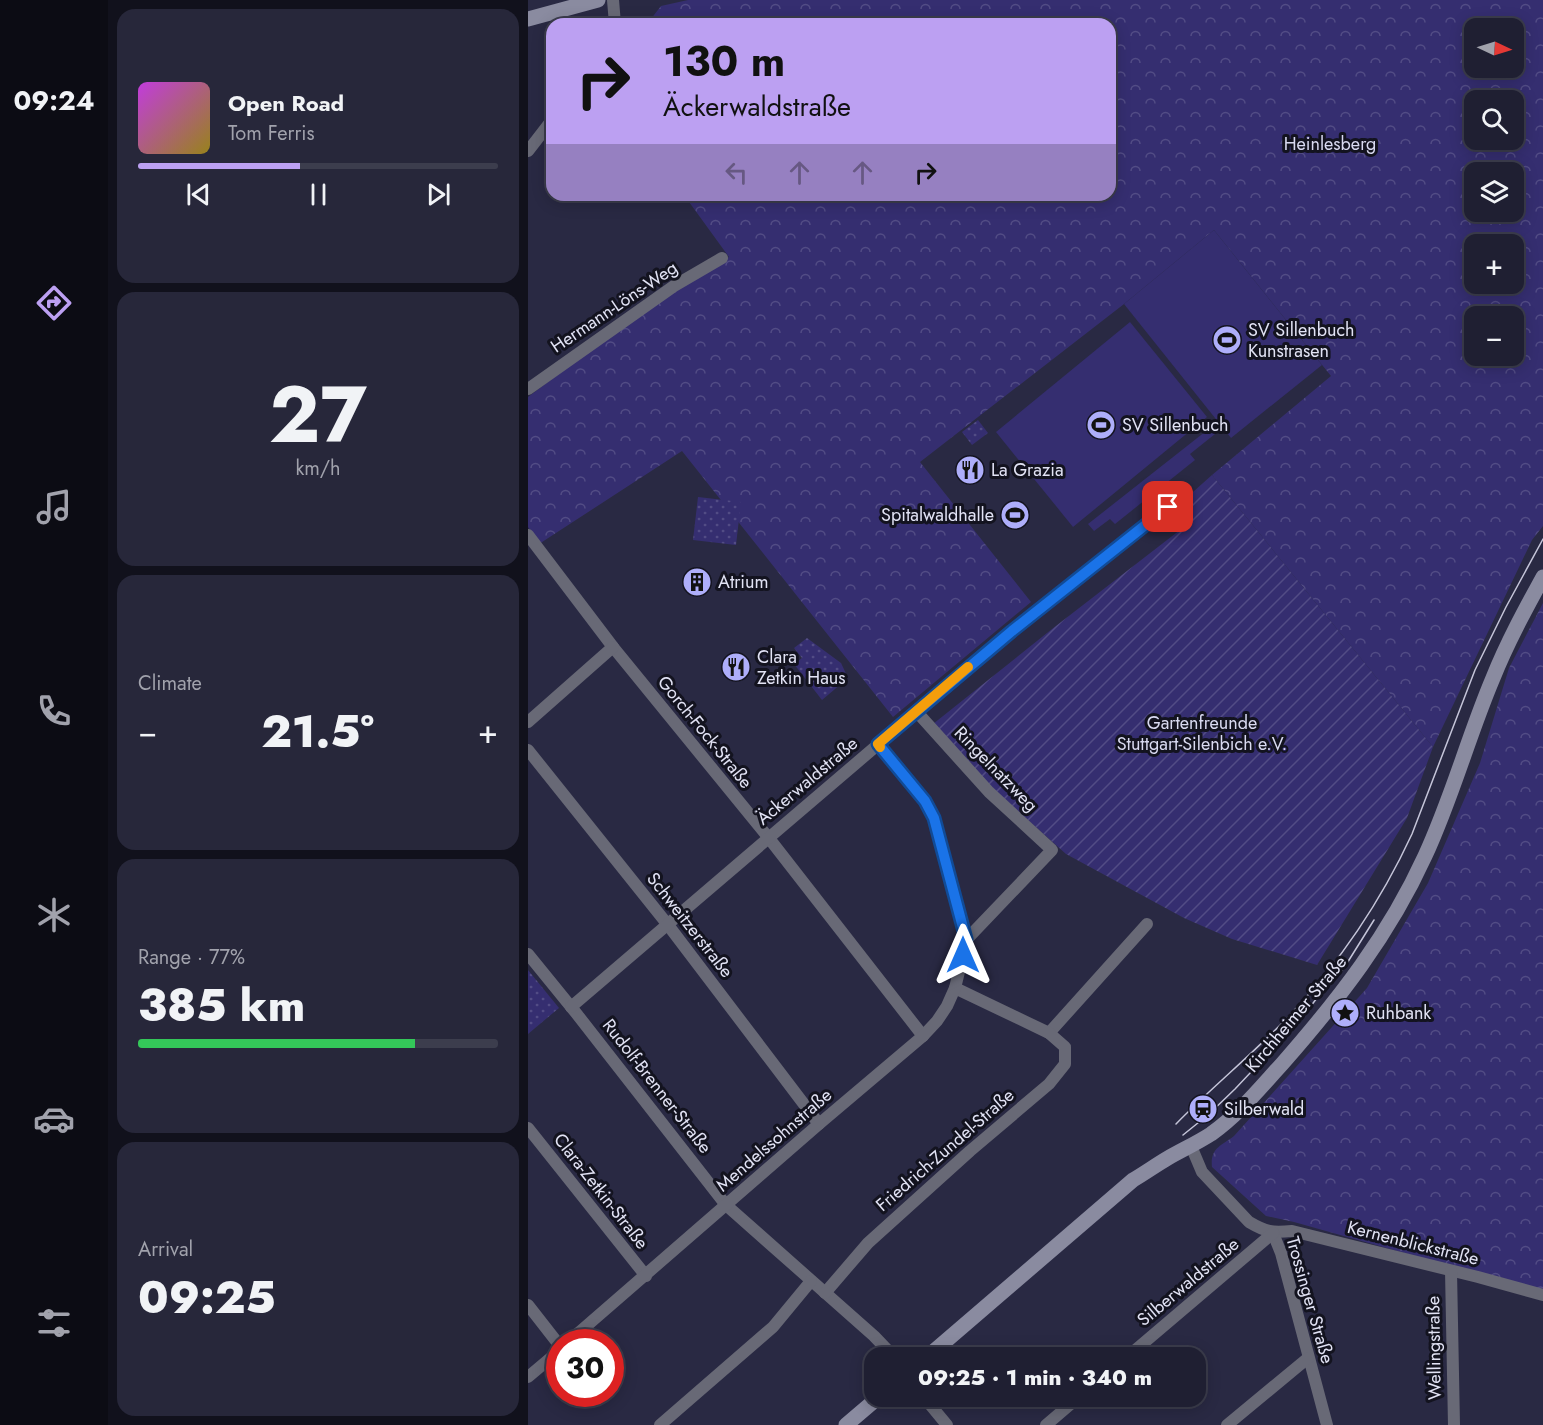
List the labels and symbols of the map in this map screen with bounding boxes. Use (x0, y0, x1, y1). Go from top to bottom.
north arrow (1464, 18, 1524, 78)
park label: Heinlesberg (1284, 131, 1376, 157)
street label: Hermann-Löns-Weg (545, 255, 683, 359)
place label: SV Sillenbuch Kunstrasen (1248, 317, 1354, 364)
sports icon: SV Sillenbuch Kunstrasen (1211, 324, 1243, 356)
sports icon: SV Sillenbuch (1085, 409, 1117, 441)
place label: SV Sillenbuch (1122, 412, 1228, 438)
restaurant icon: La Grazia (954, 454, 986, 486)
place label: La Grazia (991, 457, 1064, 483)
pin (1142, 481, 1193, 532)
sports icon: Spitalwaldhalle (999, 499, 1031, 531)
place label: Spitalwaldhalle (881, 502, 994, 528)
building icon: Atrium (681, 566, 713, 598)
place label: Atrium (718, 569, 769, 595)
place label: Clara Zetkin Haus (757, 644, 846, 691)
restaurant icon: Clara Zetkin Haus (720, 651, 752, 683)
street label: Gorch-Fock-Straße (651, 670, 759, 794)
park label: Gartenfreunde Stuttgart-Silenbich e.V. (1117, 710, 1287, 757)
street label: Ringelnatzweg (948, 720, 1044, 818)
street label: Äckerwaldstraße (751, 731, 863, 831)
street label: Schweitzerstraße (641, 867, 739, 983)
position arrow (931, 923, 995, 987)
street label: Kirchheimer Straße (1239, 950, 1353, 1078)
place icon: Ruhbank (1329, 997, 1361, 1029)
place label: Ruhbank (1366, 1000, 1431, 1026)
street label: Rudolf-Brenner-Straße (596, 1013, 718, 1159)
street label: Mendelssohnstraße (710, 1082, 838, 1198)
street label: Friedrich-Zundel-Straße (870, 1083, 1020, 1217)
station icon: Silberwald (1187, 1093, 1219, 1125)
place label: Silberwald (1224, 1096, 1304, 1122)
street label: Clara-Zetkin-Straße (547, 1127, 655, 1255)
street label: Kernenblickstraße (1345, 1214, 1481, 1272)
street label: Silberwaldstraße (1131, 1232, 1245, 1332)
street label: Trossinger Straße (1279, 1234, 1341, 1366)
street label: Wellingstraße (1420, 1296, 1448, 1400)
speed limit sign: 30 (546, 1329, 624, 1407)

